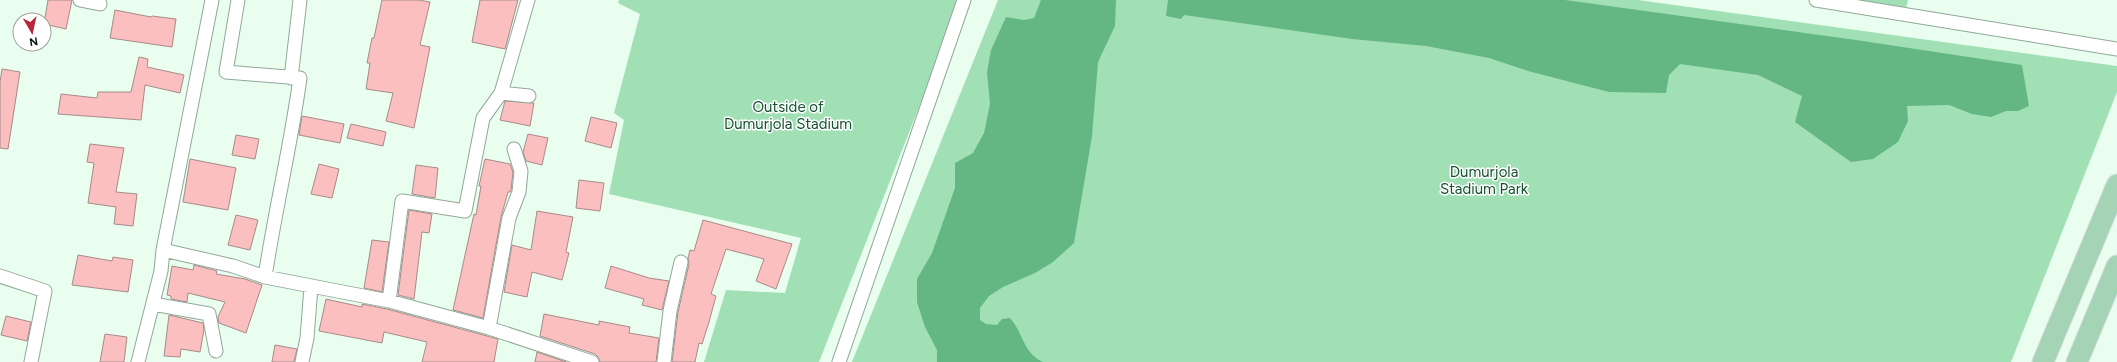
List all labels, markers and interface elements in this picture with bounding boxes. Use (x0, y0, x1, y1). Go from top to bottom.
north arrow (12, 12, 52, 52)
text: N (28, 34, 39, 48)
park label: Outside of Dumurjola Stadium (724, 98, 852, 133)
park label: Dumurjola Stadium Park (1440, 163, 1529, 198)

